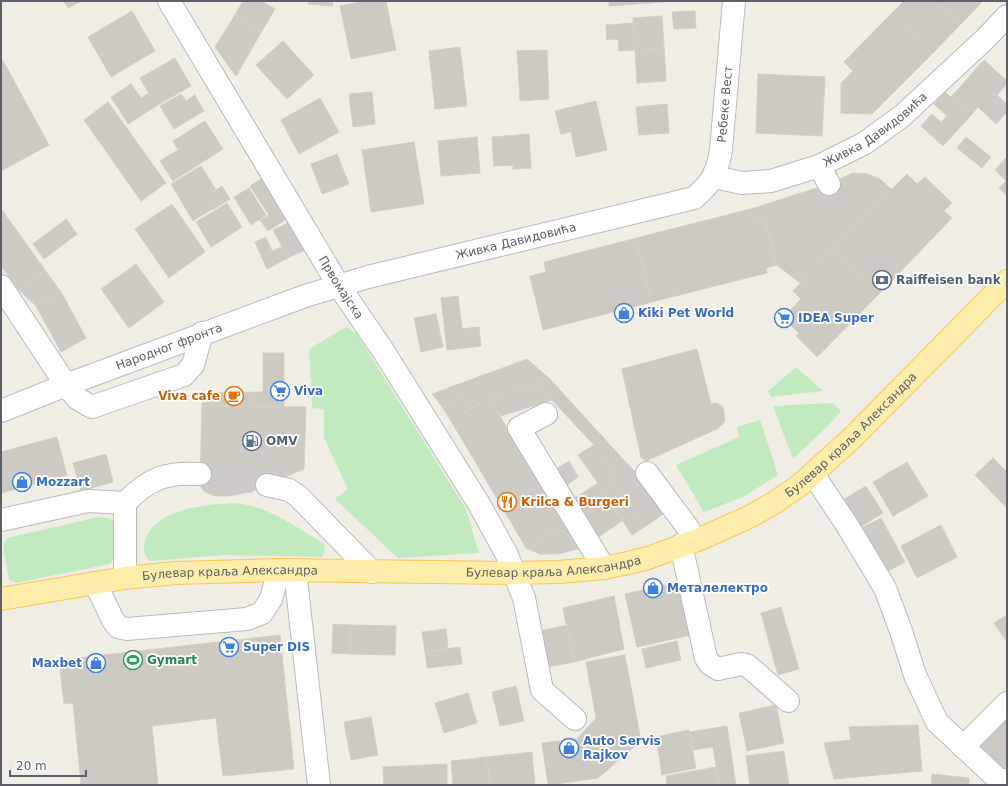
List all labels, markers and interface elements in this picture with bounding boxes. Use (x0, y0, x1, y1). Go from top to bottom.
street label: Ребеке Вест (715, 65, 735, 143)
street label: Живка Давидовића (821, 89, 930, 170)
street label: Живка Давидовића (454, 220, 578, 263)
street label: Првомајска (316, 253, 366, 321)
bank icon: Raiffeisen bank (871, 269, 893, 291)
place label: Raiffeisen bank (896, 273, 1002, 287)
shop icon: Kiki Pet World (613, 302, 635, 324)
place label: Kiki Pet World (638, 306, 734, 320)
supermarket icon: IDEA Super (773, 307, 795, 329)
place label: IDEA Super (798, 311, 874, 325)
street label: Народног фронта (114, 320, 224, 373)
street label: Булевар краља Александра (782, 370, 920, 500)
supermarket icon: Viva (269, 380, 291, 402)
place label: Viva (294, 384, 323, 398)
cafe icon: Viva cafe (223, 385, 245, 407)
place label: Viva cafe (158, 389, 220, 403)
fuel station icon: OMV (241, 430, 263, 452)
place label: OMV (266, 434, 298, 448)
shop icon: Mozzart (11, 471, 33, 493)
place label: Mozzart (36, 475, 90, 489)
restaurant icon: Krilca & Burgeri (496, 491, 518, 513)
place label: Krilca & Burgeri (521, 495, 629, 509)
street label: Булевар краља Александра (466, 553, 643, 580)
street label: Булевар краља Александра (141, 563, 318, 583)
shop icon: Металелектро (642, 577, 664, 599)
place label: Металелектро (667, 581, 768, 595)
supermarket icon: Super DIS (218, 636, 240, 658)
place label: Super DIS (243, 640, 310, 654)
sports icon: Gymart (122, 649, 144, 671)
shop icon: Maxbet (85, 652, 107, 674)
place label: Gymart (147, 653, 197, 667)
place label: Maxbet (32, 656, 82, 670)
place label: Auto Servis Rajkov (583, 734, 661, 762)
shop icon: Auto Servis Rajkov (558, 737, 580, 759)
scale bar (10, 752, 86, 778)
text: 20 m (16, 759, 47, 773)

